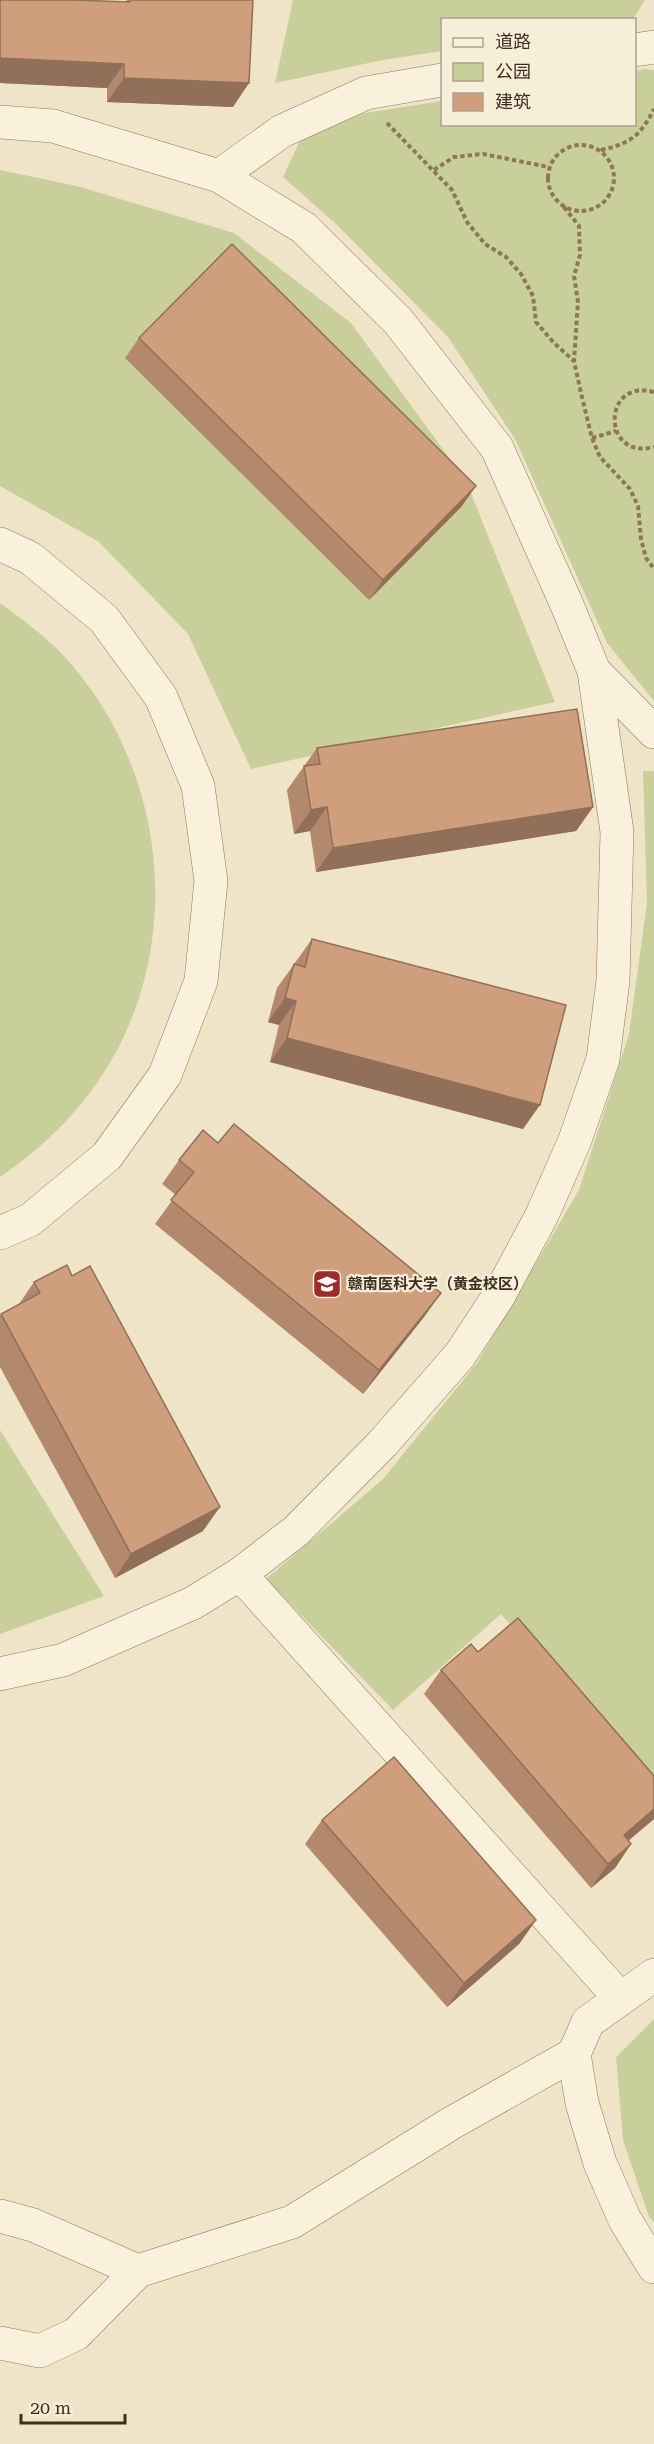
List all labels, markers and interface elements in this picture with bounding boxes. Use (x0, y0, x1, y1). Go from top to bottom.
legend (441, 18, 636, 126)
text: 道路 (495, 31, 531, 52)
text: 公园 (495, 61, 531, 82)
text: 建筑 (495, 91, 531, 112)
school or university icon: 赣南医科大学（黄金校区） (311, 1268, 343, 1300)
place label: 赣南医科大学（黄金校区） (348, 1275, 528, 1293)
scale bar (21, 2387, 124, 2425)
text: 20 m (30, 2397, 71, 2418)

